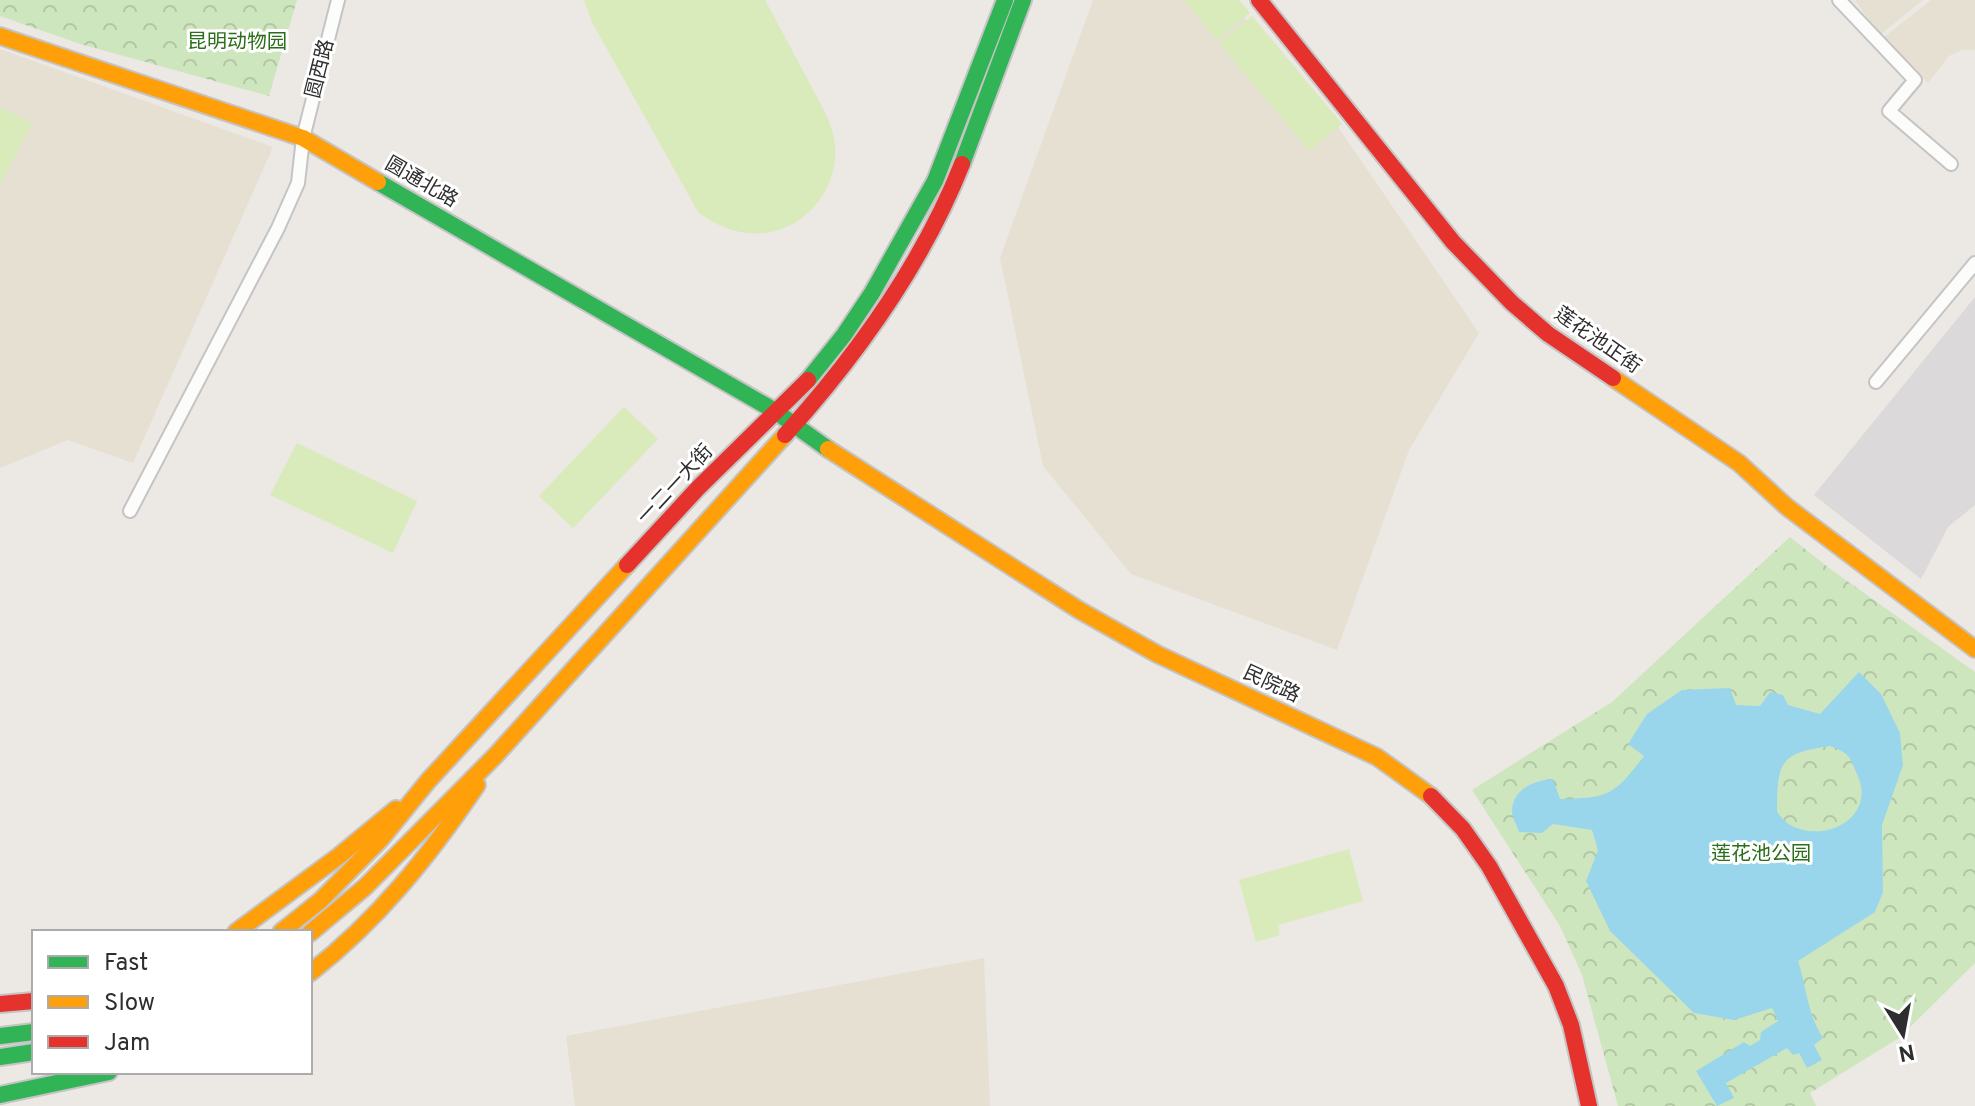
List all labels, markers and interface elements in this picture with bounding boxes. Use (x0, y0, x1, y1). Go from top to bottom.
park label: 昆明动物园 (187, 30, 287, 56)
street label: 圆西路 (301, 37, 341, 101)
street label: 圆通北路 (380, 152, 462, 214)
street label: 莲花池正街 (1549, 302, 1645, 380)
street label: 一二一大街 (632, 440, 720, 530)
street label: 民院路 (1238, 661, 1304, 709)
park label: 莲花池公园 (1711, 842, 1811, 868)
legend (32, 930, 312, 1074)
text: Fast (104, 949, 148, 979)
text: Slow (104, 989, 155, 1019)
north arrow (1863, 994, 1943, 1074)
text: Jam (104, 1029, 150, 1059)
text: N (1896, 1036, 1917, 1066)

